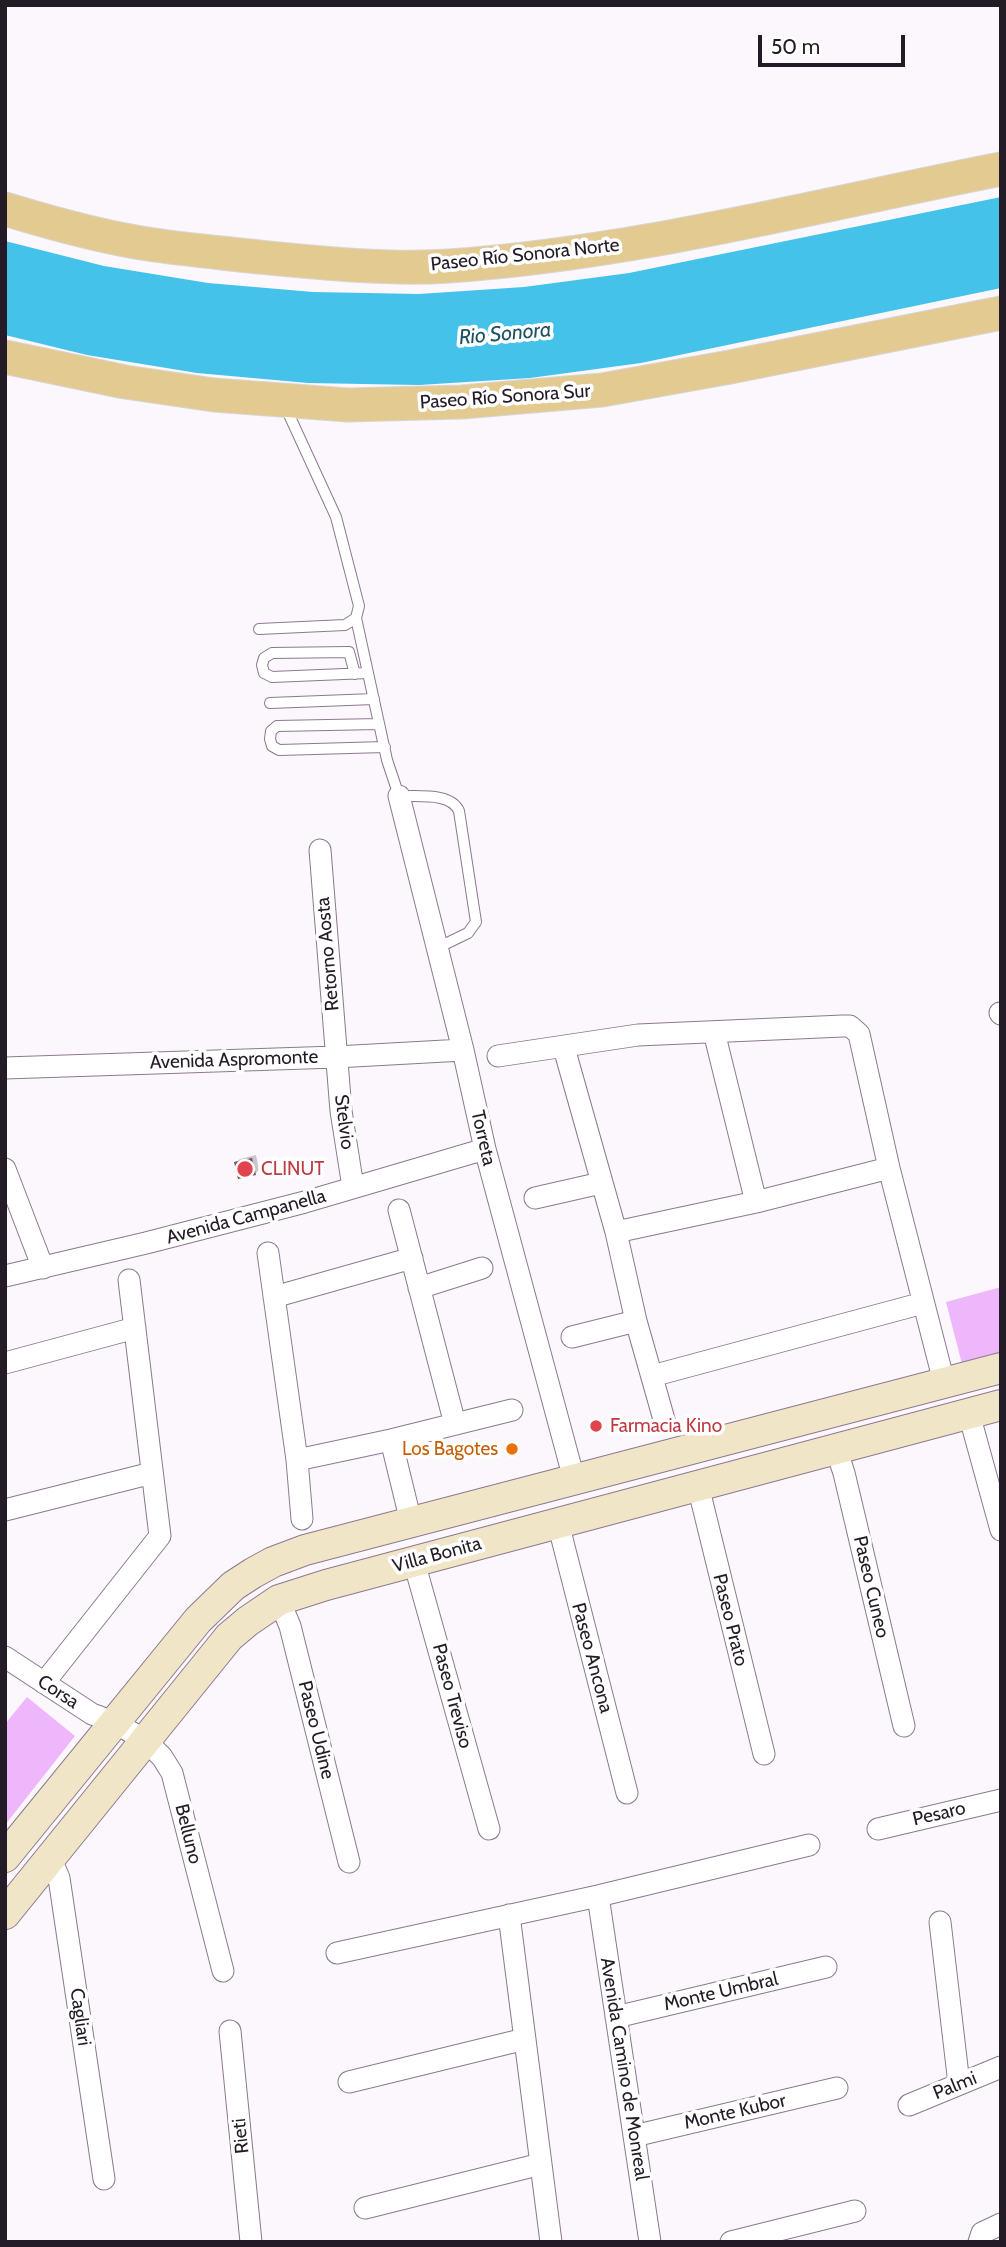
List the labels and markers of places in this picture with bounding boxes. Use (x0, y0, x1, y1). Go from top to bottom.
place label: CLINUT (261, 1158, 324, 1180)
marker: CLINUT (235, 1159, 255, 1179)
place label: Farmacia Kino (610, 1415, 722, 1437)
marker: Farmacia Kino (588, 1418, 604, 1434)
place label: Los Bagotes (402, 1438, 498, 1460)
marker: Los Bagotes (504, 1441, 520, 1457)

